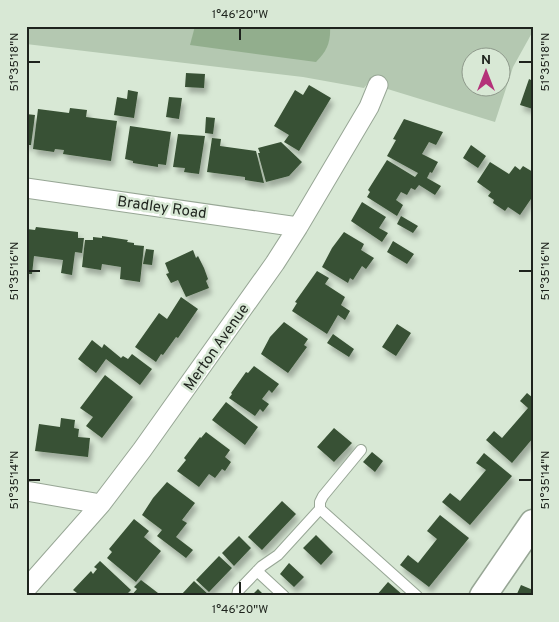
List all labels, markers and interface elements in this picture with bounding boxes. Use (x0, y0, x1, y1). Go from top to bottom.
text: 1°46'20"W (212, 7, 268, 23)
text: 51°35'18"N (7, 32, 23, 92)
text: 51°35'18"N (538, 32, 554, 92)
north arrow (462, 48, 512, 98)
text: N (481, 52, 491, 69)
street label: Bradley Road (116, 193, 208, 224)
text: 51°35'16"N (7, 241, 23, 301)
text: 51°35'16"N (538, 241, 554, 301)
street label: Merton Avenue (180, 301, 254, 395)
text: 51°35'14"N (7, 450, 23, 510)
text: 51°35'14"N (538, 450, 554, 510)
text: 1°46'20"W (212, 602, 268, 618)

